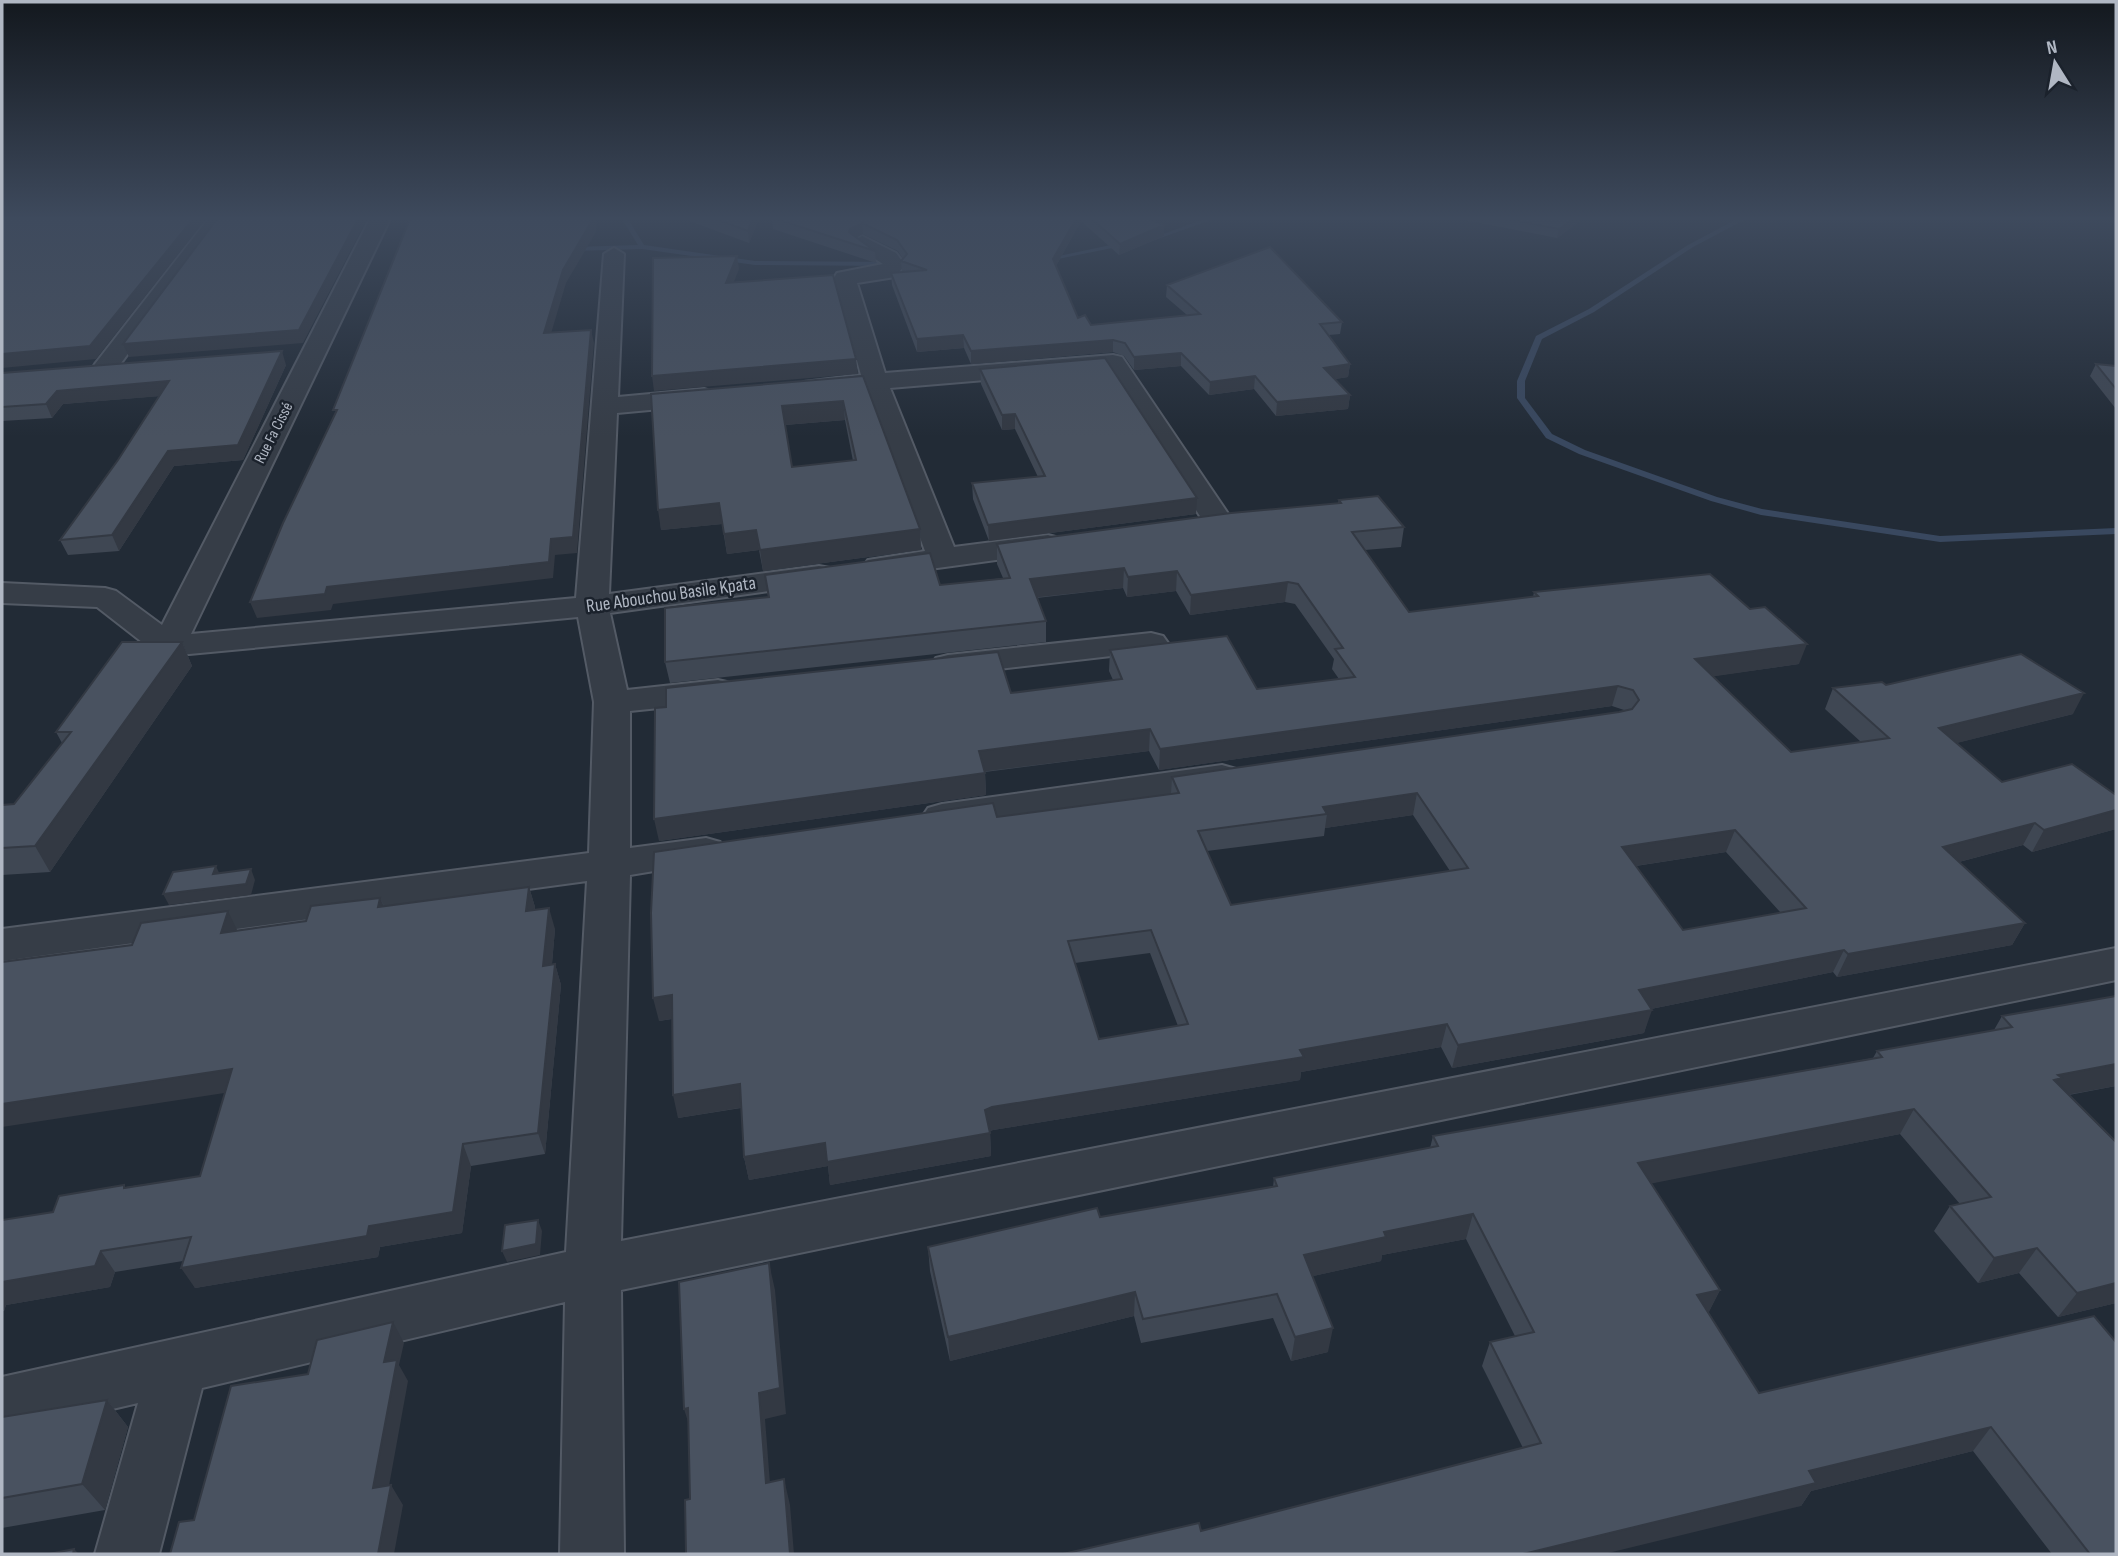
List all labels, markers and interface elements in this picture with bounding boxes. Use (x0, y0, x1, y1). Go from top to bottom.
north arrow (2020, 28, 2090, 98)
text: N (2045, 36, 2059, 60)
street label: Rue Fa Cissé (251, 399, 297, 467)
street label: Rue Abouchou Basile Kpata (585, 572, 757, 618)

